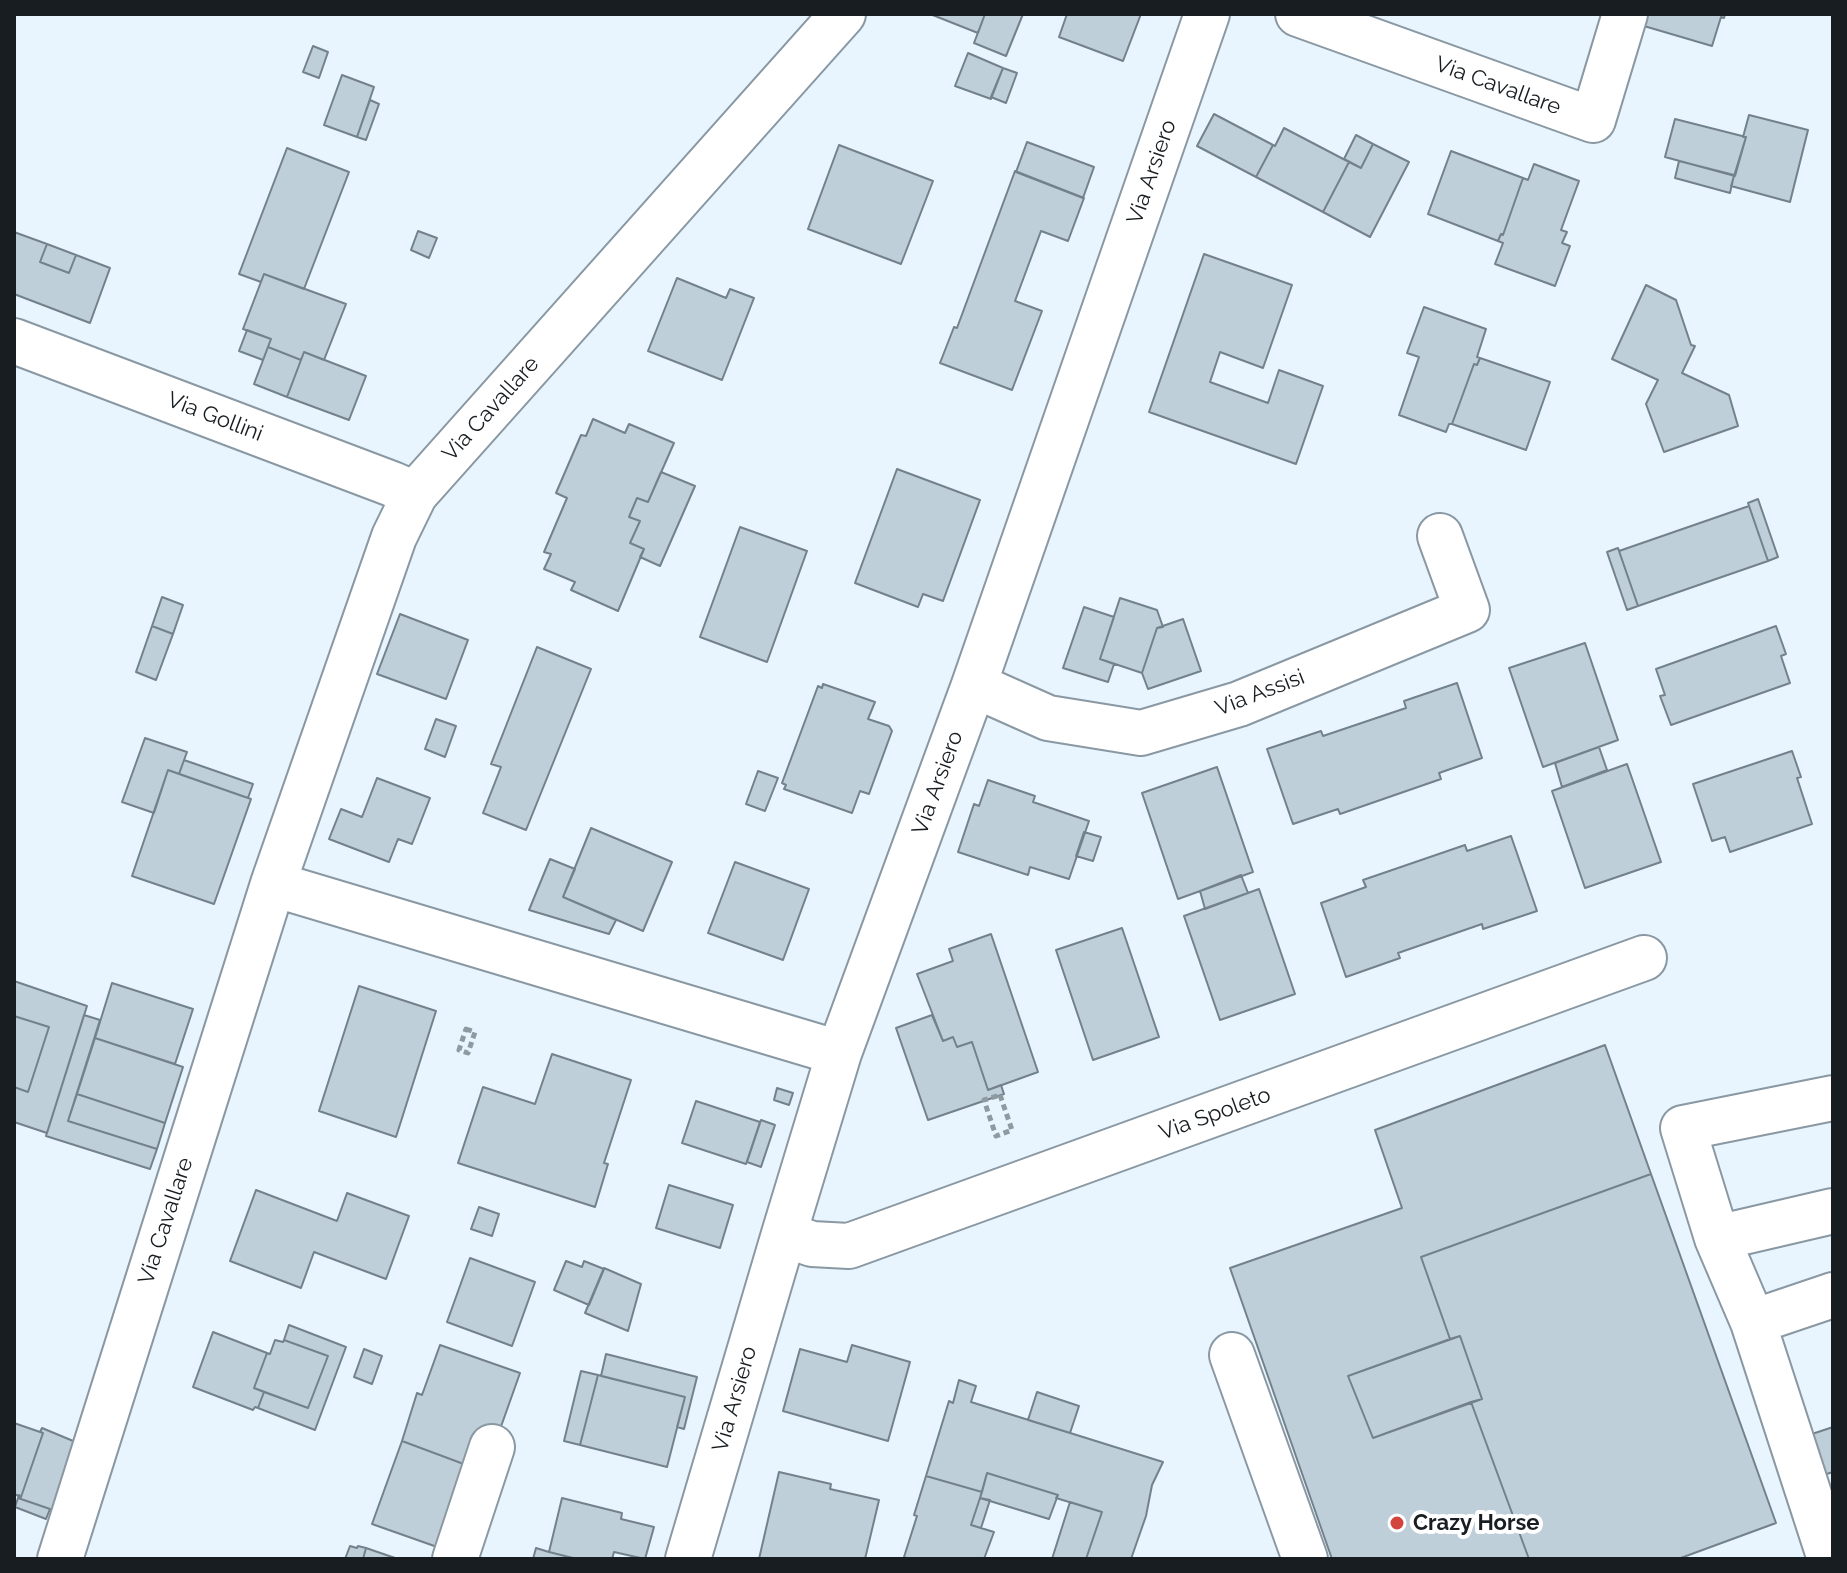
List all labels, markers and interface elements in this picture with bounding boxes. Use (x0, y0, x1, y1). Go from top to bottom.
street label: Via Cavallare (1432, 51, 1564, 121)
street label: Via Arsiero (1122, 116, 1182, 228)
street label: Via Cavallare (437, 351, 545, 467)
street label: Via Gollini (163, 387, 267, 447)
street label: Via Assisi (1212, 664, 1308, 722)
street label: Via Arsiero (907, 727, 969, 839)
street label: Via Spoleto (1156, 1082, 1274, 1146)
street label: Via Cavallare (133, 1154, 199, 1288)
street label: Via Arsiero (707, 1343, 763, 1455)
place label: Crazy Horse (1413, 1510, 1539, 1536)
marker: Crazy Horse (1388, 1514, 1406, 1532)

